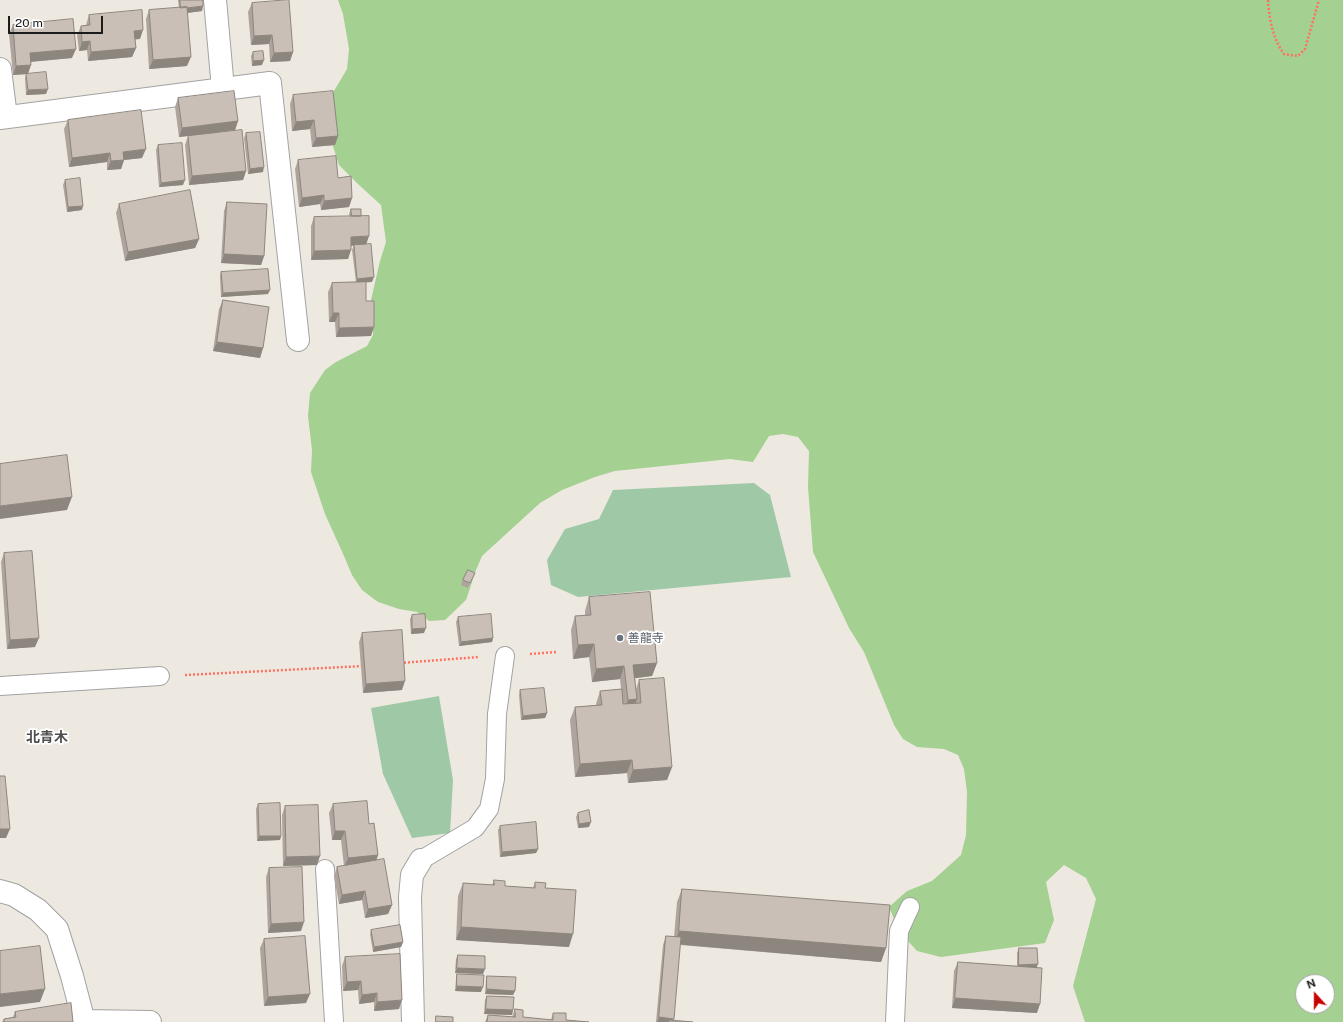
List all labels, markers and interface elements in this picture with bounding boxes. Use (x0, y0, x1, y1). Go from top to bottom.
scale bar (10, 8, 105, 34)
text: 20 m (15, 16, 43, 30)
place label: 善龍寺 (628, 631, 664, 645)
marker: 善龍寺 (615, 633, 625, 643)
district label: 北青木 (26, 730, 68, 746)
north arrow (1295, 974, 1335, 1014)
text: N (1305, 977, 1317, 991)

